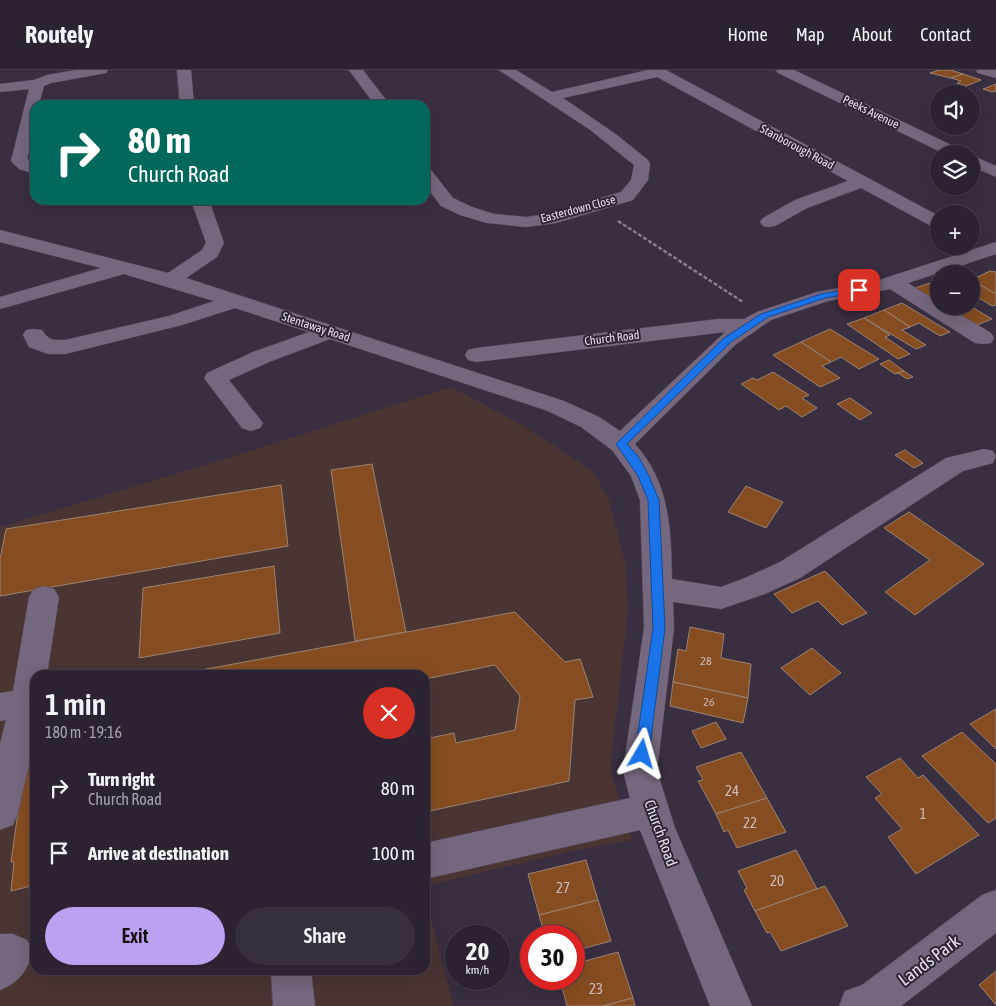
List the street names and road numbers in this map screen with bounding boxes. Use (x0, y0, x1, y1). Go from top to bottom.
street label: Peeks Avenue (841, 92, 901, 132)
street label: Stanborough Road (758, 122, 836, 172)
street label: Easterdown Close (539, 192, 617, 226)
street label: Stentaway Road (280, 309, 352, 345)
street label: Church Road (584, 328, 640, 348)
street label: Church Road (641, 798, 681, 868)
street label: Lands Park (894, 930, 964, 990)

